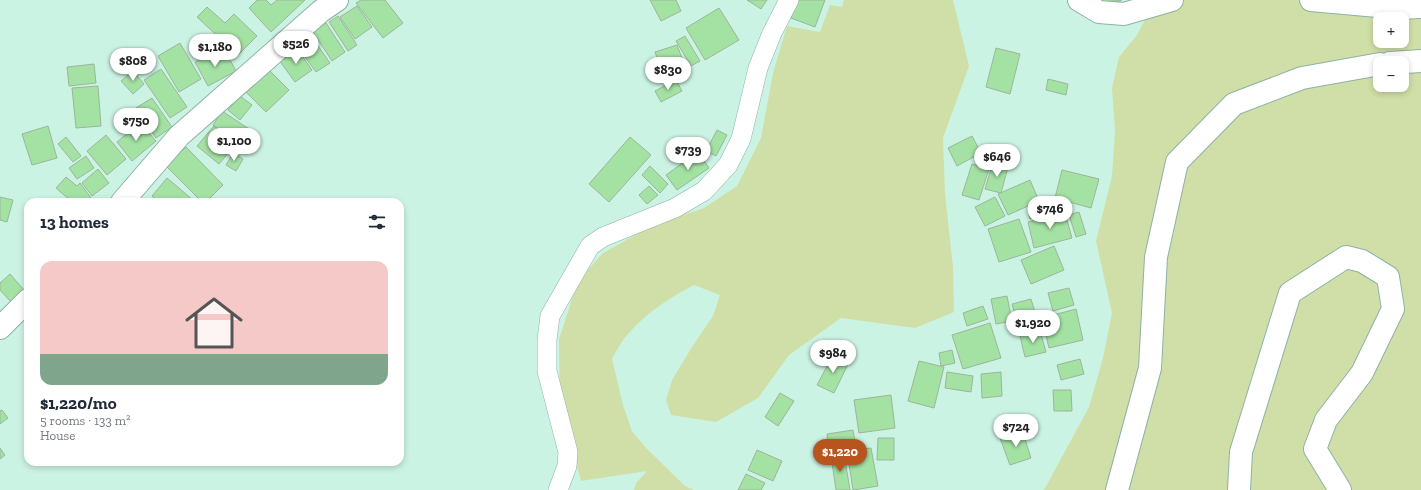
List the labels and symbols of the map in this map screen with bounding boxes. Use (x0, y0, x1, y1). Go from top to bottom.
pin: $526 (272, 31, 320, 65)
pin: $1,180 (182, 34, 248, 68)
pin: $808 (109, 48, 157, 82)
pin: $830 (644, 57, 692, 91)
pin: $750 (112, 108, 160, 142)
pin: $1,100 (201, 128, 267, 162)
pin: $739 (664, 137, 712, 171)
pin: $646 (973, 144, 1021, 178)
pin: $746 (1026, 196, 1074, 230)
pin: $1,920 (1000, 310, 1066, 344)
pin: $984 (809, 340, 857, 374)
pin: $724 (992, 414, 1040, 448)
pin: $1,220 (807, 439, 873, 473)

